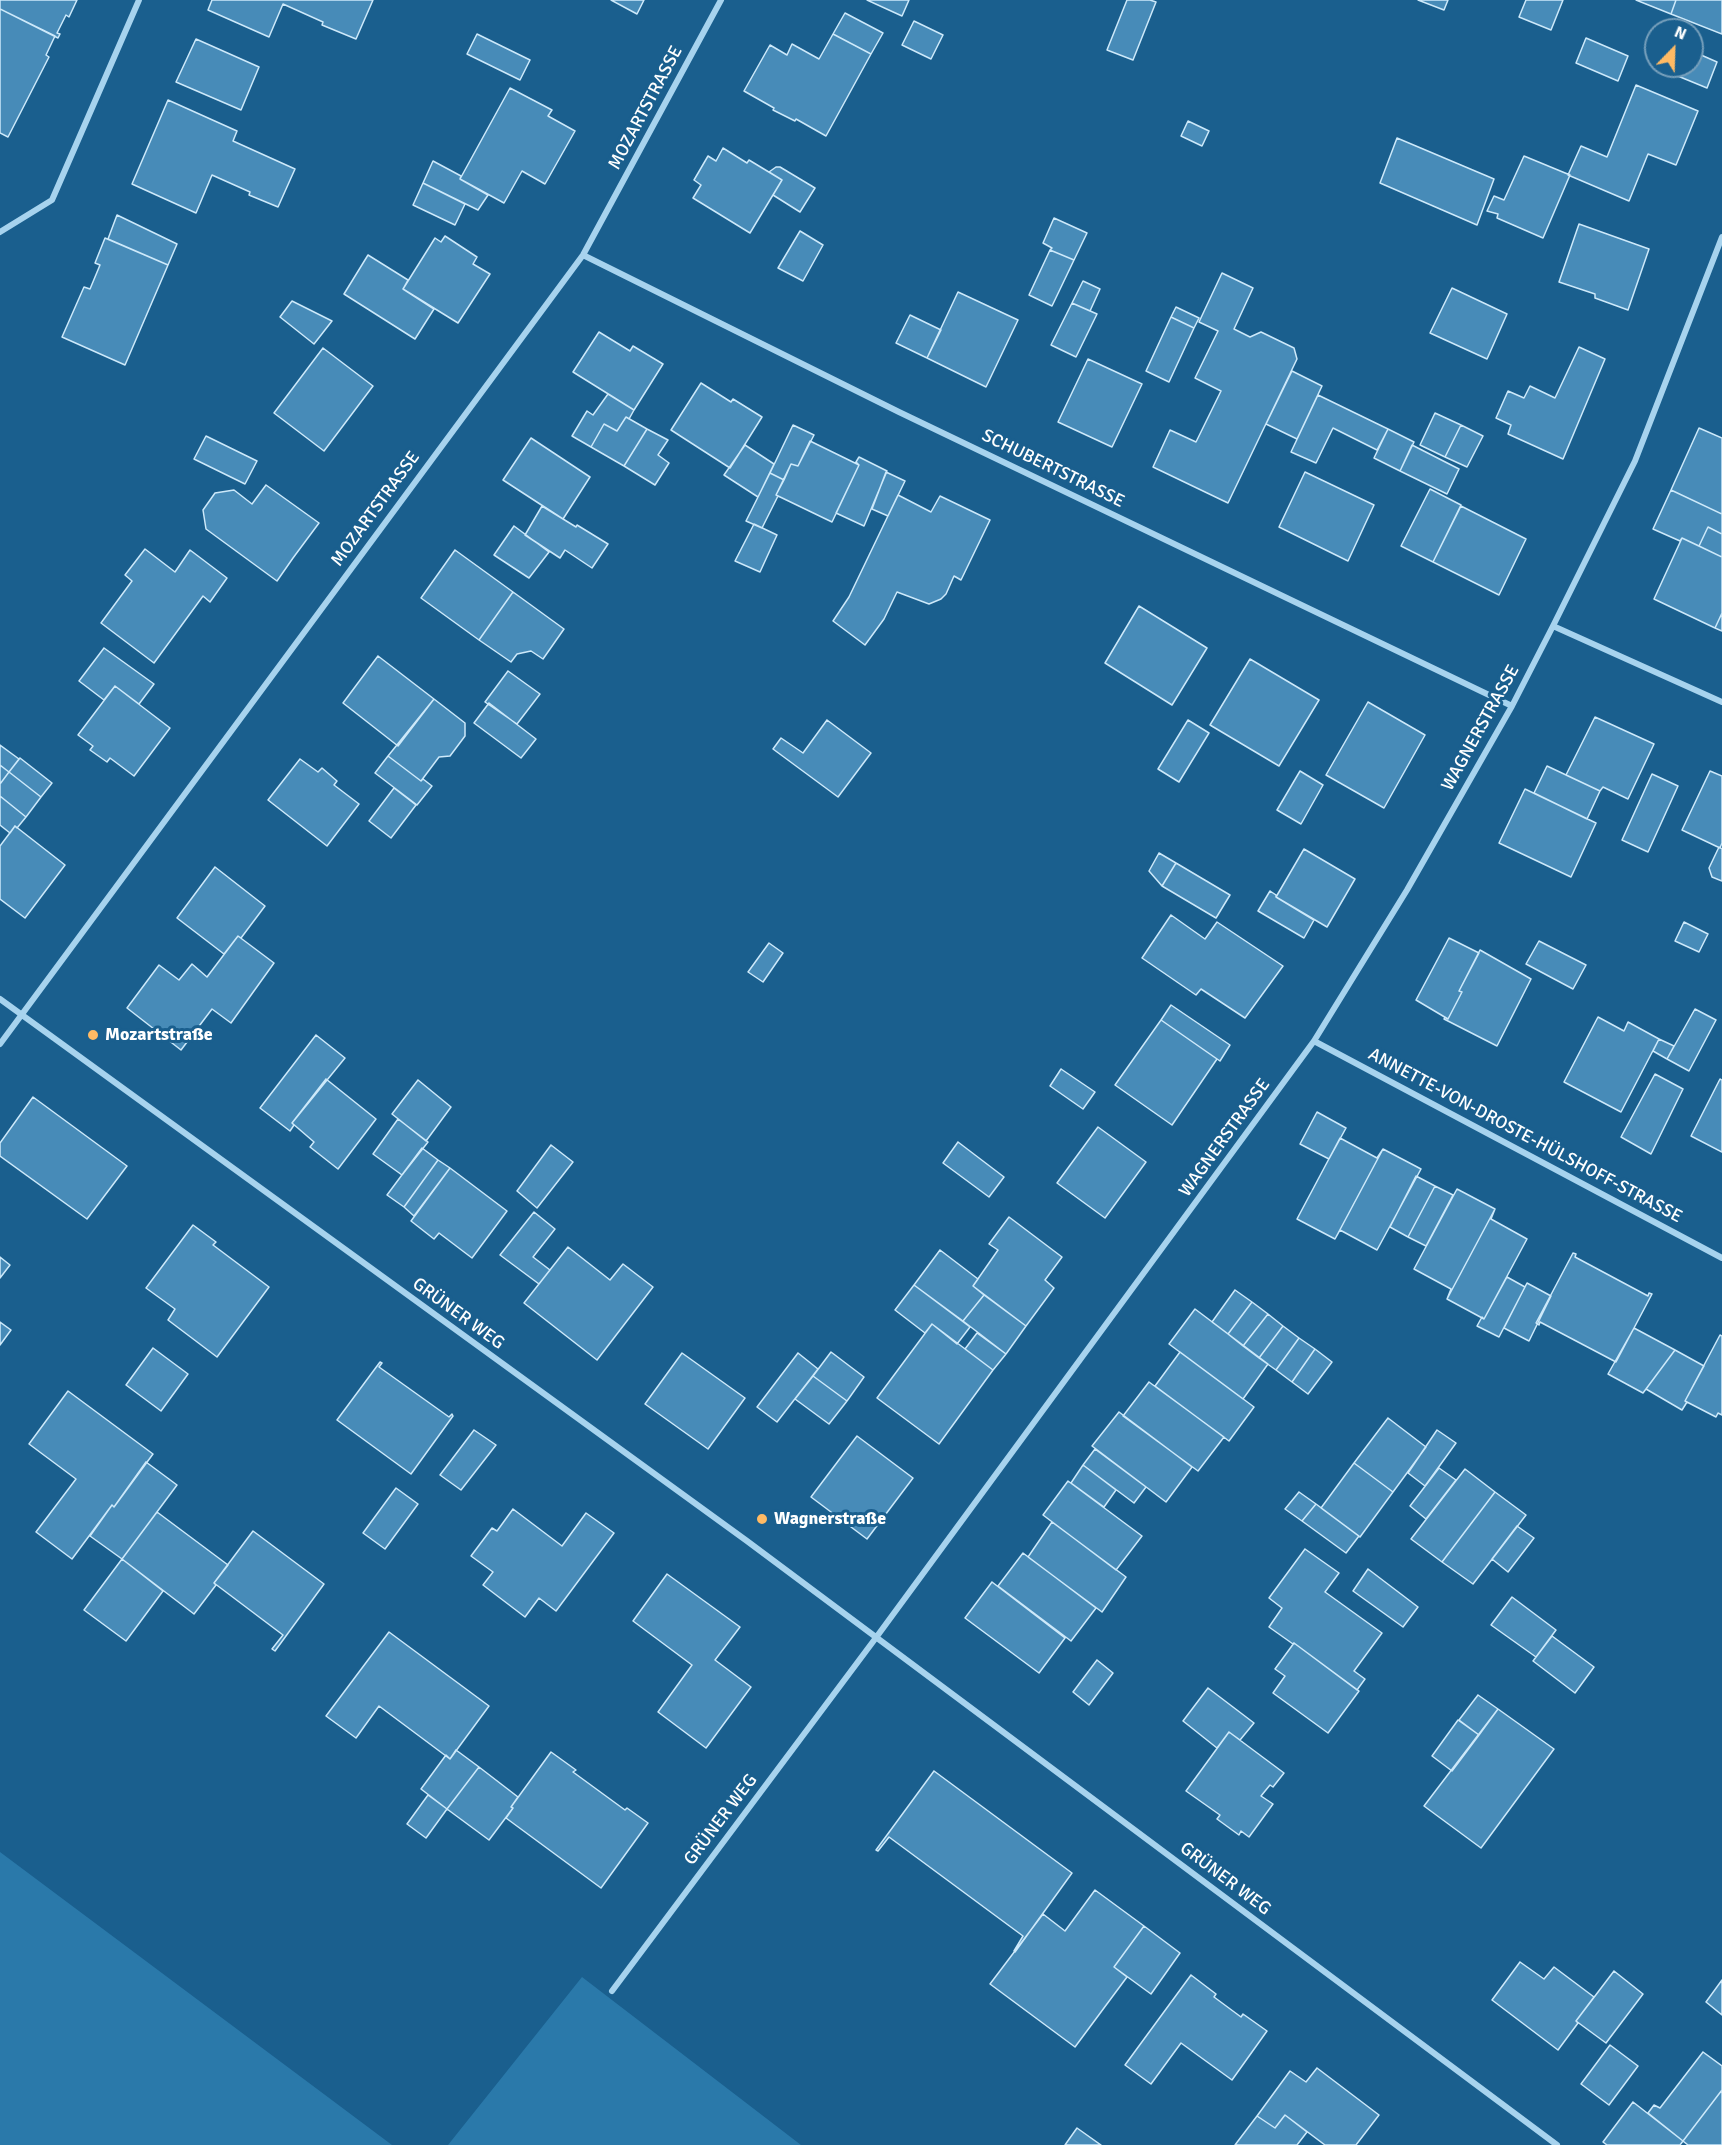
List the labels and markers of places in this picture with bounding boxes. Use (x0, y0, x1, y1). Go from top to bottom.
place label: Mozartstraße (105, 1024, 213, 1046)
marker: Mozartstraße (86, 1028, 100, 1042)
place label: Wagnerstraße (774, 1508, 886, 1530)
marker: Wagnerstraße (755, 1512, 769, 1526)

